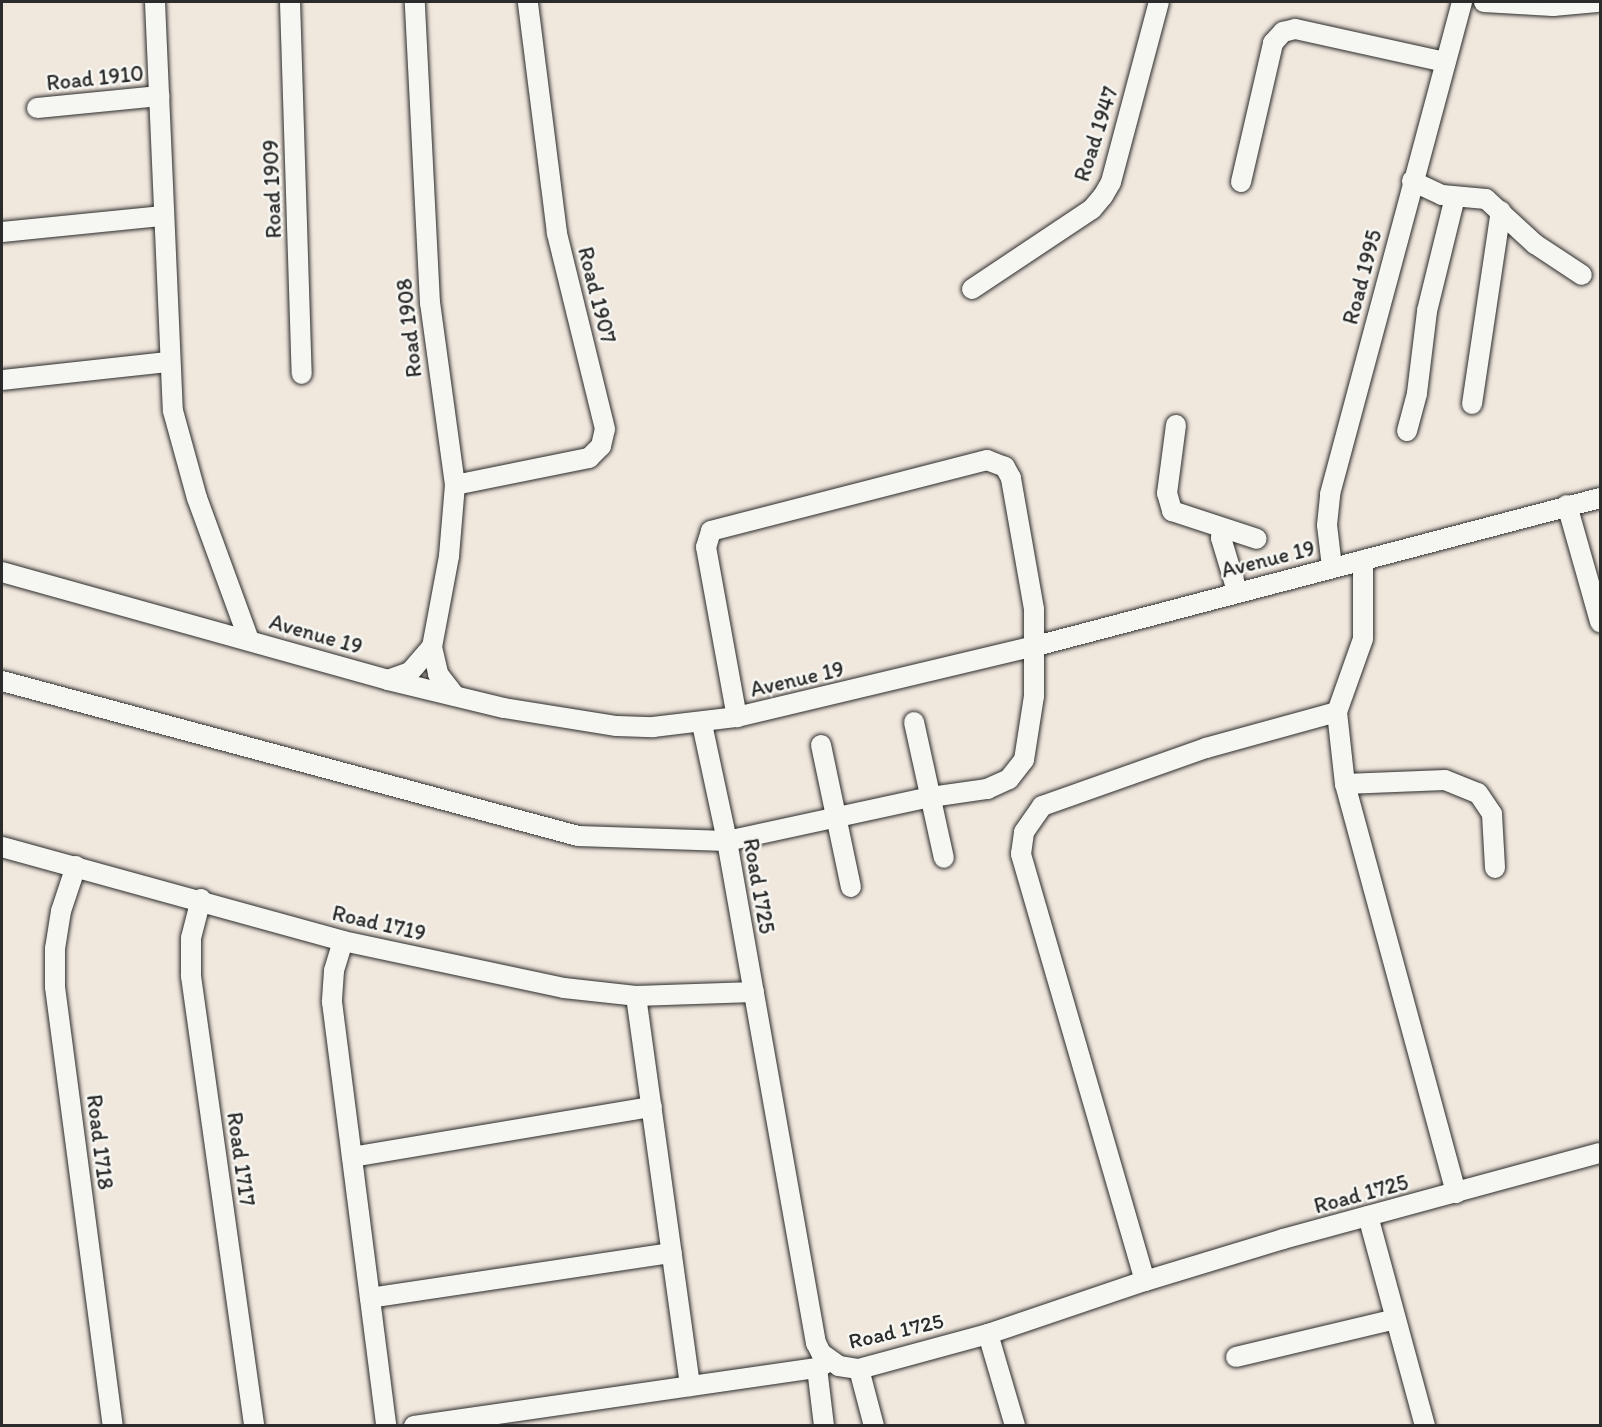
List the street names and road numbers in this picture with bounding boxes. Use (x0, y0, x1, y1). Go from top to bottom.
street label: Road 1910 (45, 60, 145, 96)
street label: Road 1947 (1068, 83, 1124, 185)
street label: Road 1909 (257, 139, 287, 239)
street label: Road 1995 (1337, 227, 1387, 327)
street label: Road 1907 (572, 244, 622, 346)
street label: Road 1908 (391, 277, 427, 379)
street label: Avenue 19 (1218, 535, 1318, 583)
street label: Avenue 19 (266, 608, 366, 660)
street label: Avenue 19 (748, 655, 846, 703)
street label: Road 1725 (738, 836, 780, 936)
street label: Road 1719 (330, 899, 428, 947)
street label: Road 1718 (81, 1093, 119, 1191)
street label: Road 1717 (221, 1110, 261, 1208)
street label: Road 1725 (1311, 1169, 1411, 1219)
street label: Road 1725 (846, 1307, 946, 1355)

